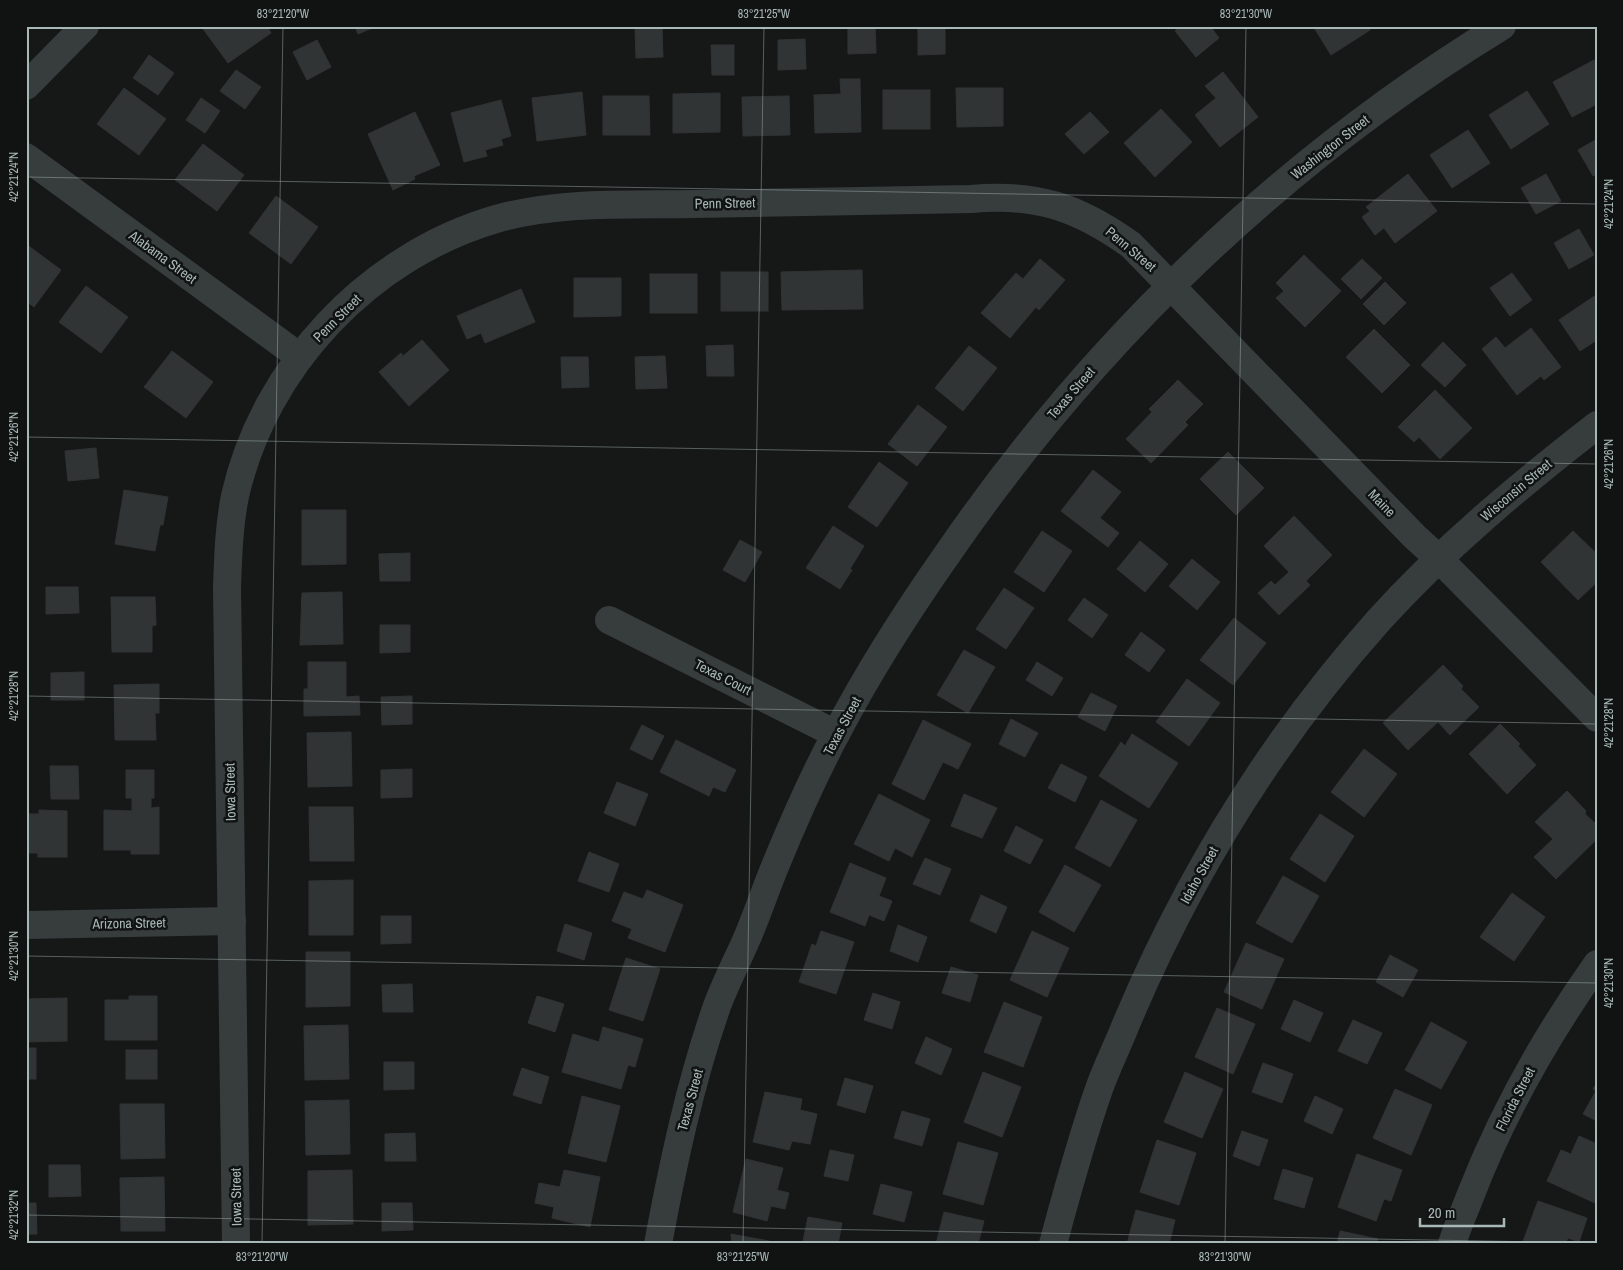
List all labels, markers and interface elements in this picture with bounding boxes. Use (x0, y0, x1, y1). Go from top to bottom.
text: 83°21'20"W (257, 6, 310, 22)
text: 83°21'25"W (738, 6, 791, 22)
text: 83°21'30"W (1220, 6, 1273, 22)
street label: Washington Street (1287, 111, 1373, 183)
text: 42°21'24"N (6, 152, 22, 202)
text: 42°21'24"N (1601, 179, 1617, 229)
street label: Penn Street (695, 193, 755, 213)
street label: Penn Street (1102, 223, 1160, 275)
street label: Alabama Street (125, 226, 200, 288)
street label: Penn Street (309, 290, 365, 346)
street label: Texas Street (1043, 363, 1099, 423)
text: 42°21'26"N (6, 412, 22, 462)
text: 42°21'26"N (1601, 439, 1617, 489)
street label: Wisconsin Street (1477, 455, 1555, 525)
street label: Maine (1364, 485, 1400, 521)
street label: Texas Court (692, 655, 754, 699)
text: 42°21'28"N (6, 671, 22, 721)
street label: Texas Street (819, 694, 865, 758)
text: 42°21'28"N (1601, 698, 1617, 748)
street label: Iowa Street (220, 763, 240, 821)
street label: Idaho Street (1176, 843, 1222, 907)
street label: Arizona Street (91, 913, 166, 933)
text: 42°21'30"N (6, 931, 22, 981)
text: 42°21'30"N (1601, 958, 1617, 1008)
street label: Florida Street (1491, 1064, 1539, 1134)
street label: Texas Street (673, 1067, 707, 1133)
street label: Iowa Street (226, 1168, 246, 1226)
text: 42°21'32"N (6, 1190, 22, 1240)
scale bar (1420, 1195, 1504, 1227)
text: 20 m (1428, 1202, 1455, 1223)
text: 83°21'20"W (236, 1249, 289, 1265)
text: 83°21'25"W (717, 1249, 770, 1265)
text: 83°21'30"W (1199, 1249, 1252, 1265)

